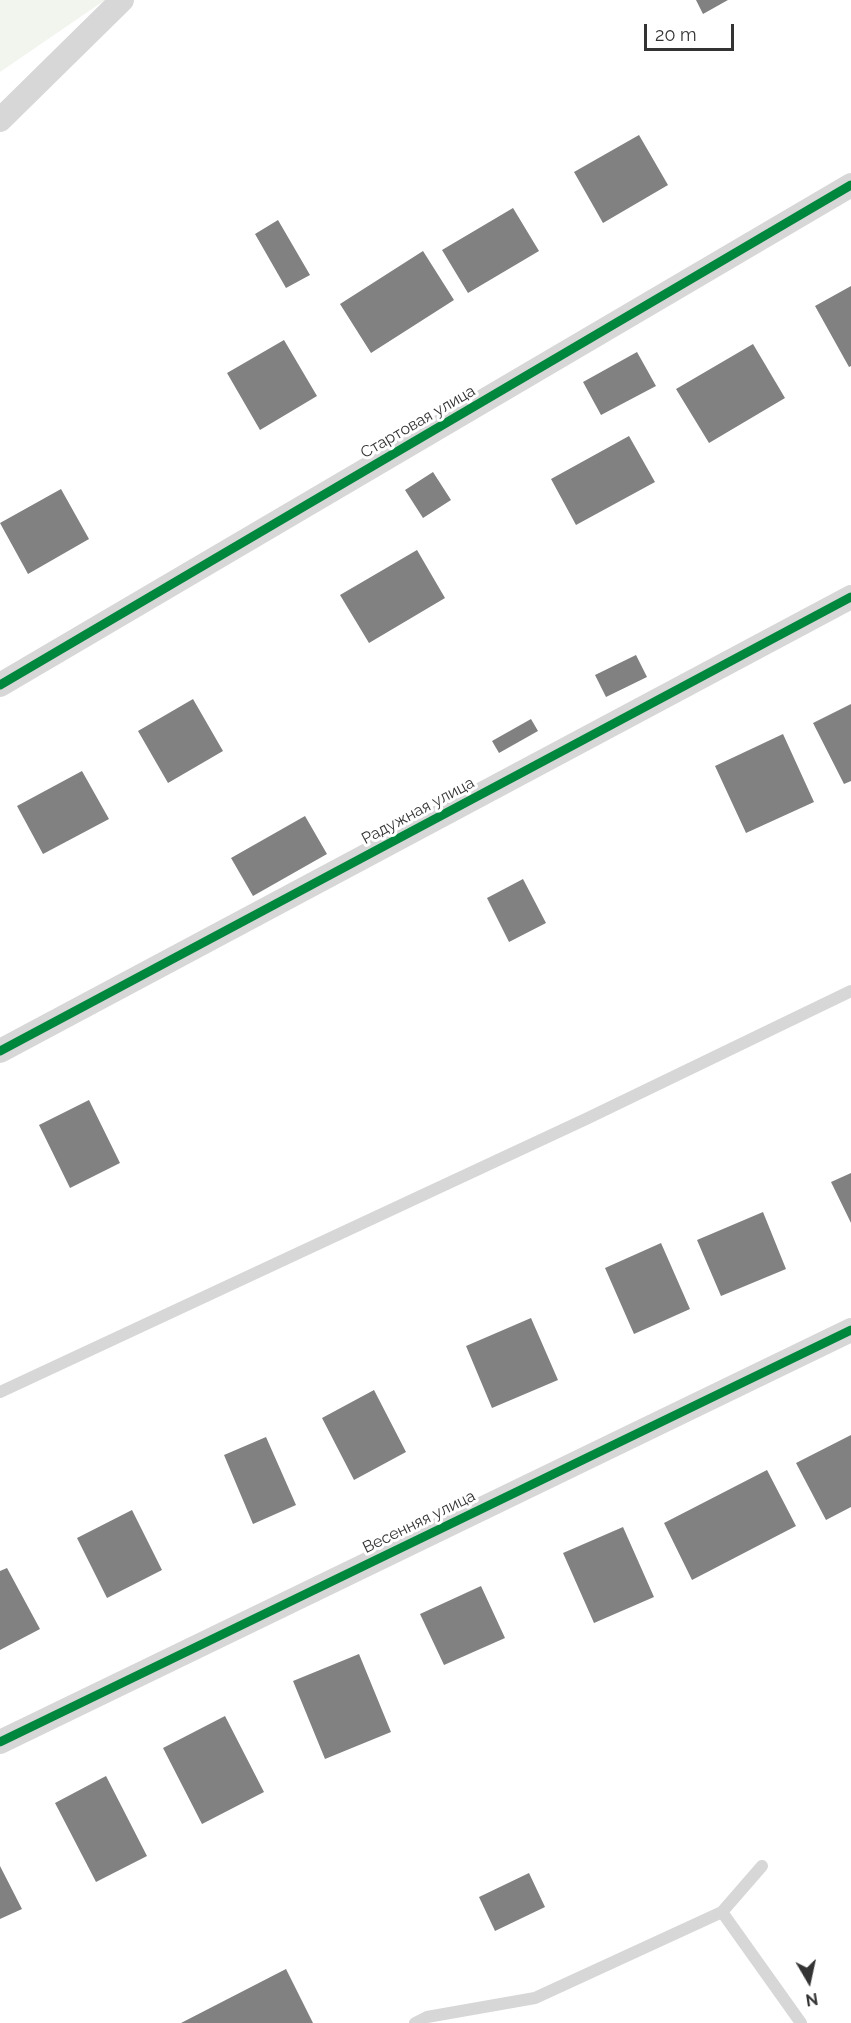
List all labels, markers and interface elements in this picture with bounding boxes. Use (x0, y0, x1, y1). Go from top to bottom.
scale bar (647, 12, 737, 50)
text: 20 m (655, 24, 697, 45)
street label: Стартовая улица (357, 381, 479, 463)
street label: Радужная улица (358, 773, 478, 849)
street label: Весенняя улица (360, 1486, 478, 1558)
north arrow (779, 1951, 839, 2011)
text: N (804, 1989, 819, 2010)

